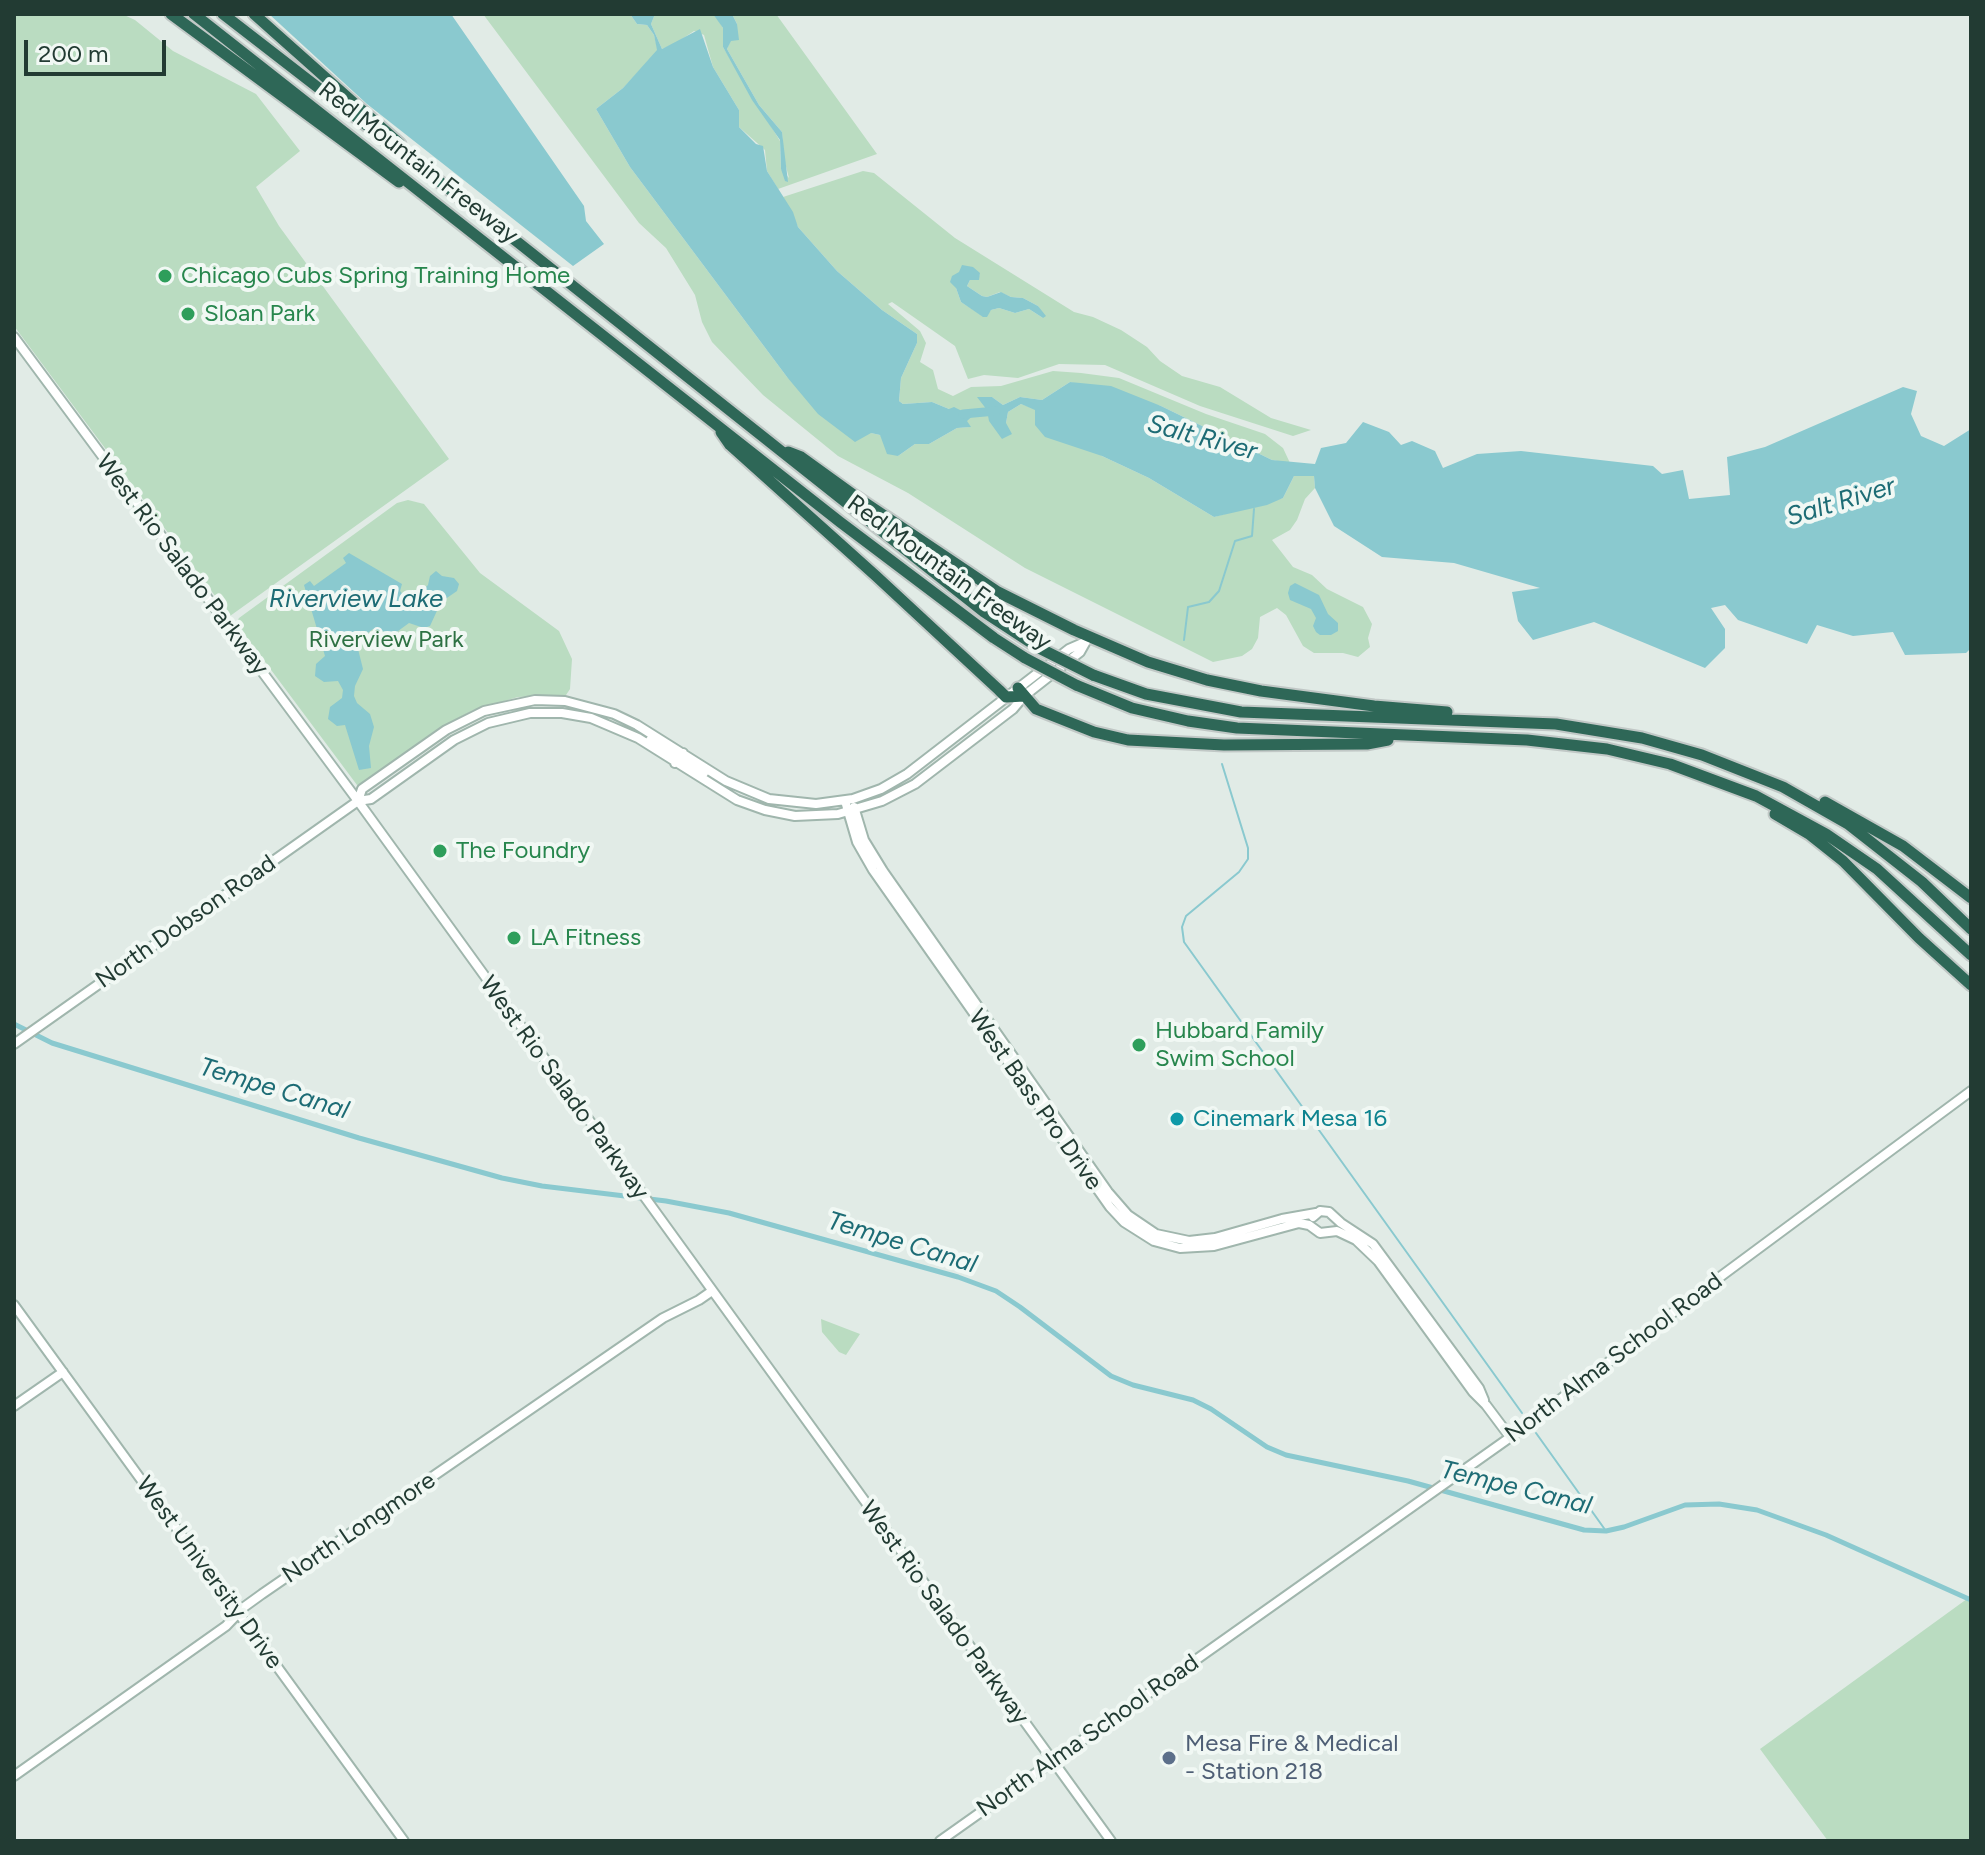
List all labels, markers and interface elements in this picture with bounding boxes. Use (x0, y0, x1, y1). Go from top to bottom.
scale bar (28, 24, 170, 74)
text: 200 m (38, 39, 109, 68)
street label: Red Mountain Freeway (312, 76, 524, 250)
place label: Chicago Cubs Spring Training Home (181, 262, 570, 290)
marker: Chicago Cubs Spring Training Home (156, 267, 174, 285)
place label: Sloan Park (204, 300, 315, 328)
marker: Sloan Park (179, 305, 197, 323)
water label: Salt River (1144, 408, 1260, 468)
street label: West Rio Salado Parkway (90, 449, 274, 681)
water label: Salt River (1783, 471, 1899, 533)
street label: Red Mountain Freeway (841, 489, 1057, 657)
water label: Riverview Lake (269, 583, 443, 615)
park label: Riverview Park (308, 626, 464, 654)
place label: The Foundry (456, 837, 590, 865)
marker: The Foundry (431, 842, 449, 860)
street label: North Dobson Road (90, 849, 282, 995)
place label: LA Fitness (530, 924, 641, 952)
marker: LA Fitness (505, 929, 523, 947)
street label: West Rio Salado Parkway (473, 971, 655, 1205)
street label: West Bass Pro Drive (962, 1004, 1108, 1196)
place label: Hubbard Family Swim School (1155, 1017, 1324, 1073)
marker: Hubbard Family Swim School (1130, 1036, 1148, 1054)
water label: Tempe Canal (195, 1051, 353, 1127)
place label: Cinemark Mesa 16 (1193, 1105, 1387, 1133)
marker: Cinemark Mesa 16 (1168, 1110, 1186, 1128)
water label: Tempe Canal (823, 1205, 981, 1281)
street label: North Alma School Road (1500, 1267, 1728, 1449)
water label: Tempe Canal (1437, 1454, 1595, 1522)
street label: North Longmore (277, 1466, 441, 1590)
street label: West University Drive (130, 1471, 288, 1675)
street label: West Rio Salado Parkway (853, 1496, 1035, 1730)
street label: North Alma School Road (971, 1648, 1205, 1824)
place label: Mesa Fire & Medical - Station 218 (1185, 1730, 1398, 1786)
marker: Mesa Fire & Medical - Station 218 (1160, 1749, 1178, 1767)

